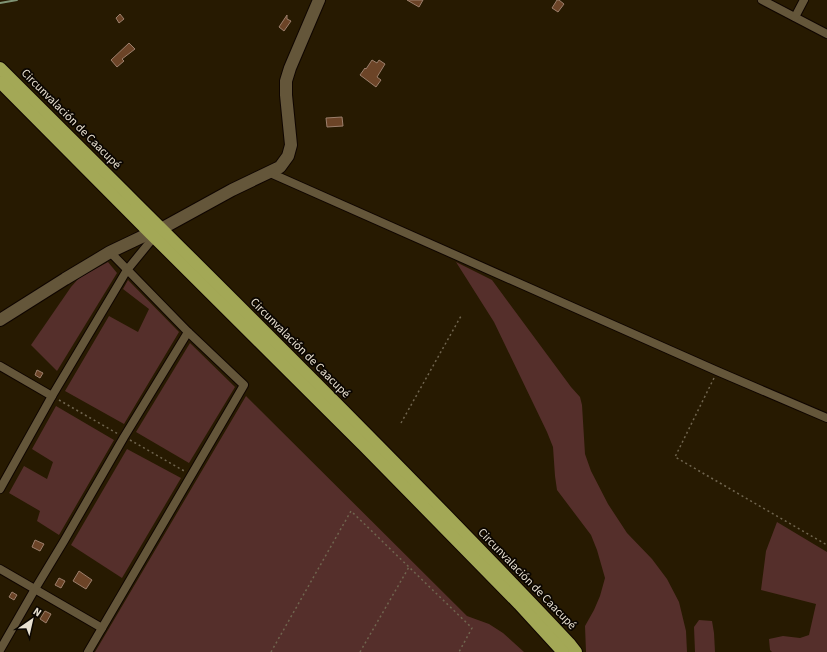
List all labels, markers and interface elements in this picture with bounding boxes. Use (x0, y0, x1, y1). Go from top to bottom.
street label: Circunvalación de Caacupé (17, 65, 125, 173)
street label: Circunvalación de Caacupé (246, 294, 354, 402)
street label: Circunvalación de Caacupé (474, 524, 580, 634)
north arrow (12, 600, 52, 640)
text: N (30, 604, 45, 620)

